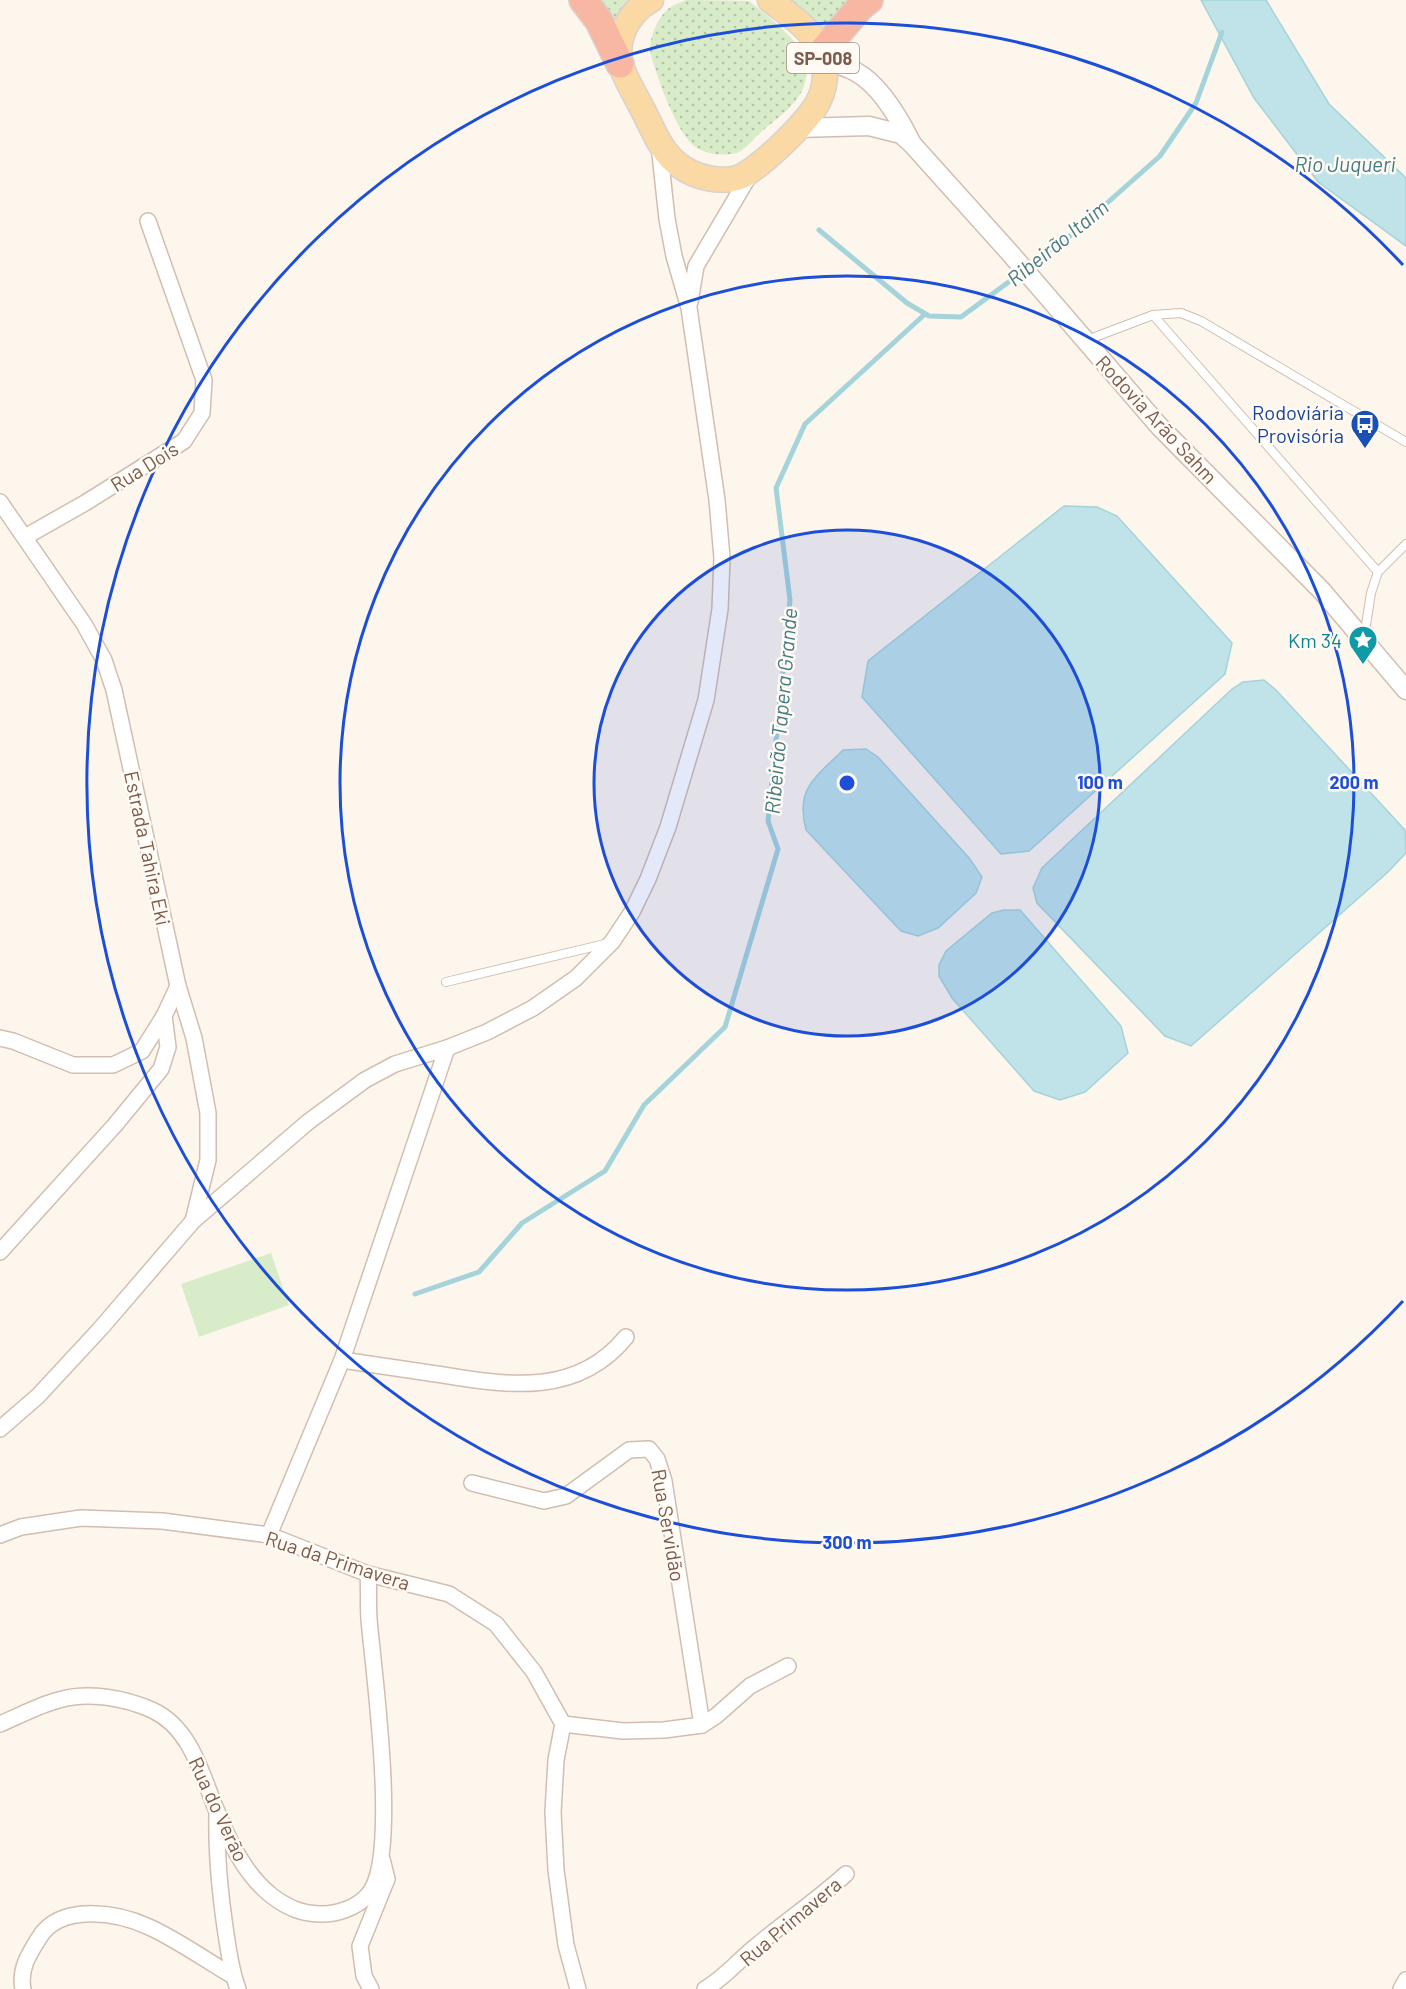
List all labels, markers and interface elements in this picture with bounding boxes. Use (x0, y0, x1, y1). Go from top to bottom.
road number: SP-008 (787, 43, 859, 73)
water label: Rio Juqueri (1294, 151, 1396, 176)
water label: Ribeirão Itaim (1001, 194, 1113, 290)
street label: Rodovia Arão Sahm (1091, 350, 1223, 488)
place label: Rodoviária Provisória (1252, 400, 1344, 447)
bus stop icon: Rodoviária Provisória (1349, 408, 1381, 450)
street label: Rua Dois (106, 436, 182, 496)
water label: Ribeirão Tapera Grande (759, 607, 801, 815)
place icon: Km 34 (1347, 624, 1379, 666)
place label: Km 34 (1288, 628, 1342, 652)
street label: Estrada Tahira Eki (120, 768, 176, 928)
text: 100 m (1077, 771, 1123, 793)
text: 200 m (1329, 771, 1379, 793)
centre of rings (837, 773, 857, 793)
street label: Rua Servidão (647, 1467, 691, 1583)
street label: Rua da Primavera (263, 1525, 413, 1595)
text: 300 m (823, 1531, 871, 1553)
street label: Rua do Verão (184, 1753, 254, 1865)
street label: Rua Primavera (734, 1872, 846, 1970)

